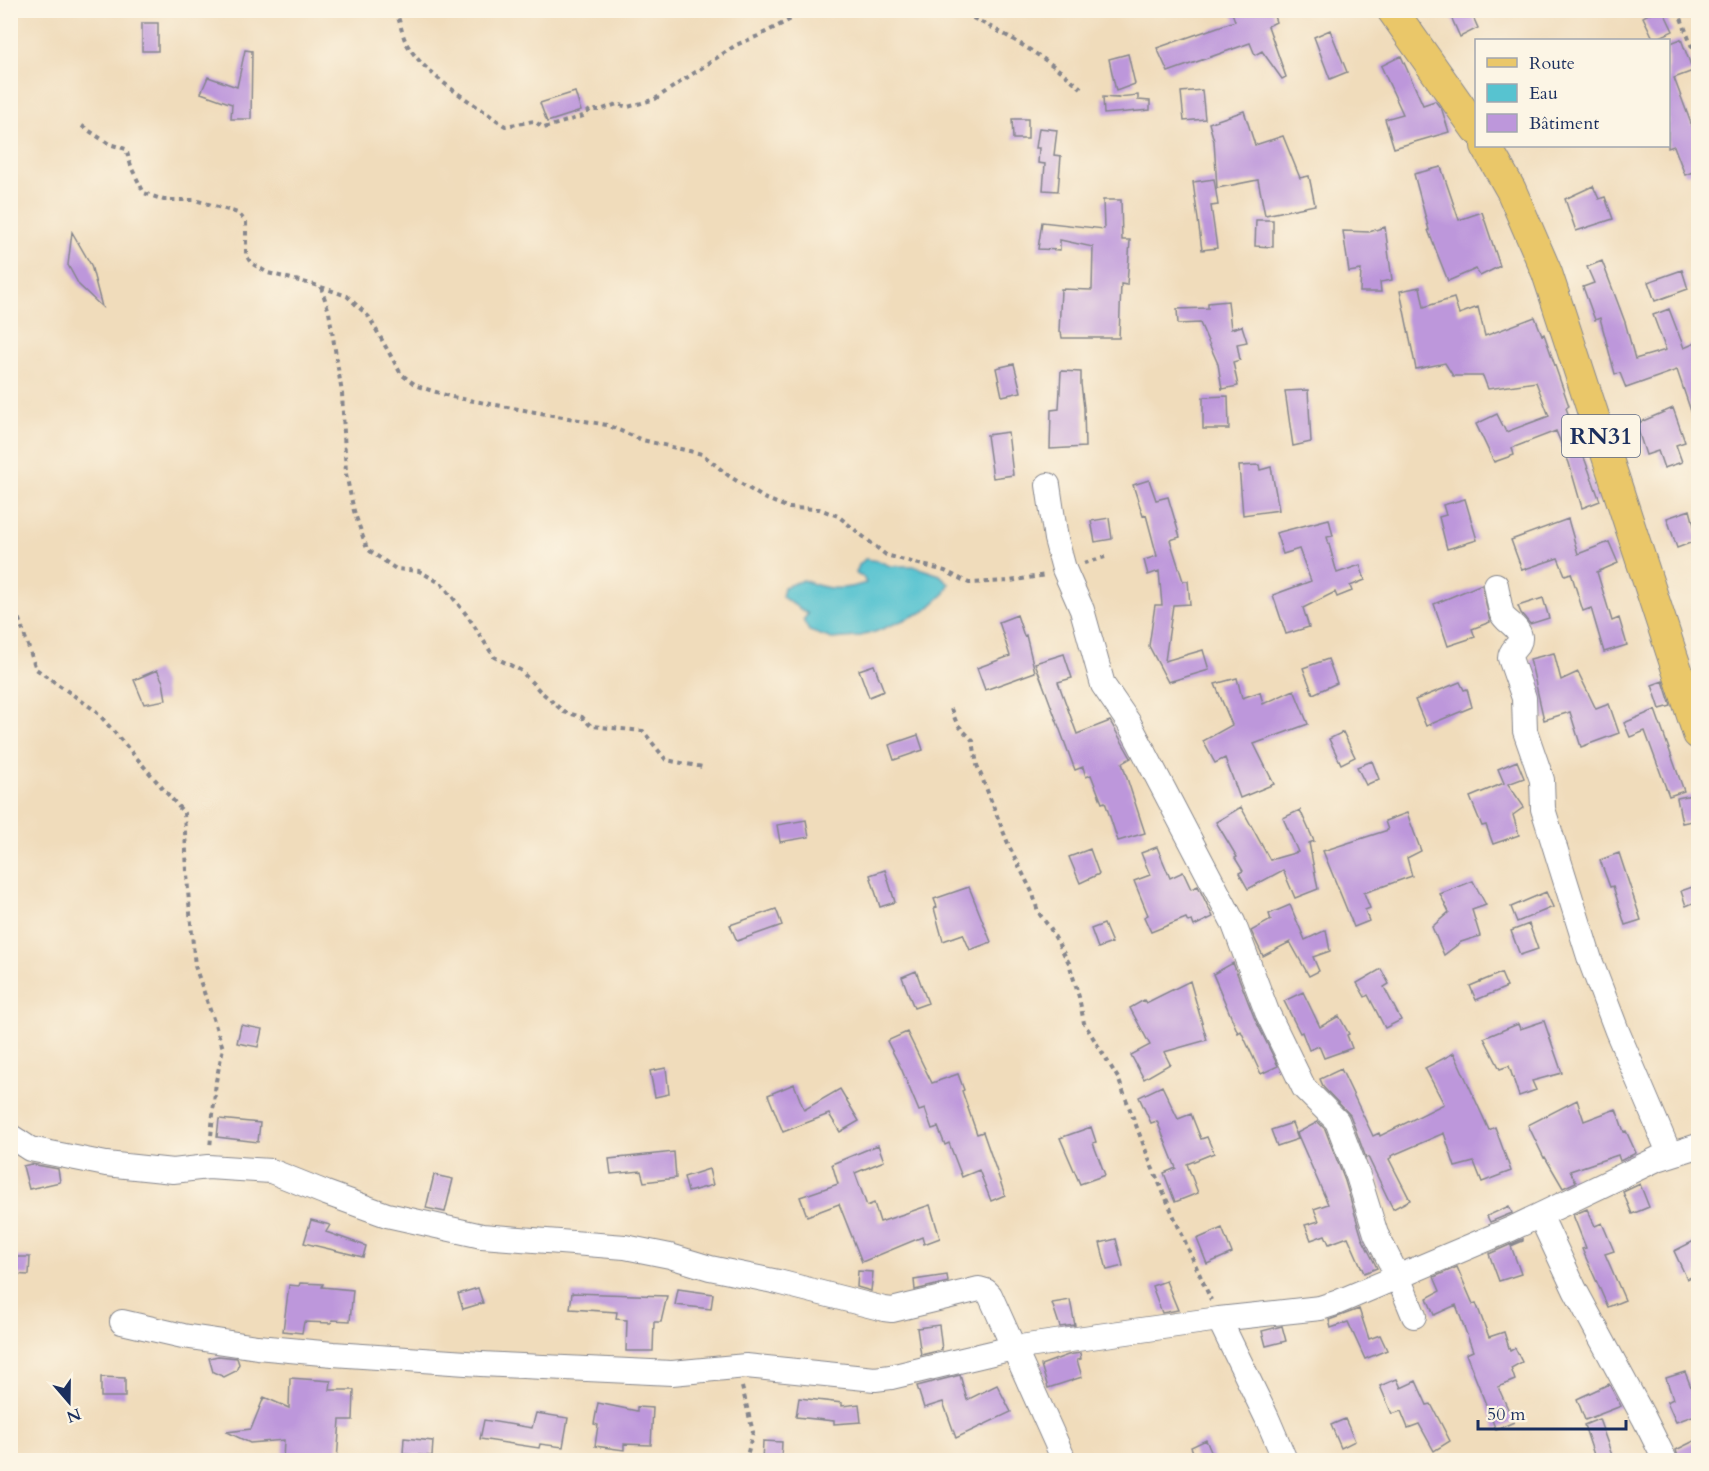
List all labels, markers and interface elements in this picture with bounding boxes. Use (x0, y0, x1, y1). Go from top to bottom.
legend (1475, 39, 1670, 147)
text: Route (1529, 51, 1575, 76)
text: Eau (1529, 81, 1558, 106)
text: Bâtiment (1529, 111, 1599, 136)
road number: RN31 (1562, 415, 1640, 457)
north arrow (39, 1372, 99, 1432)
scale bar (1478, 1393, 1626, 1431)
text: N (63, 1402, 84, 1428)
text: 50 m (1487, 1402, 1526, 1427)

